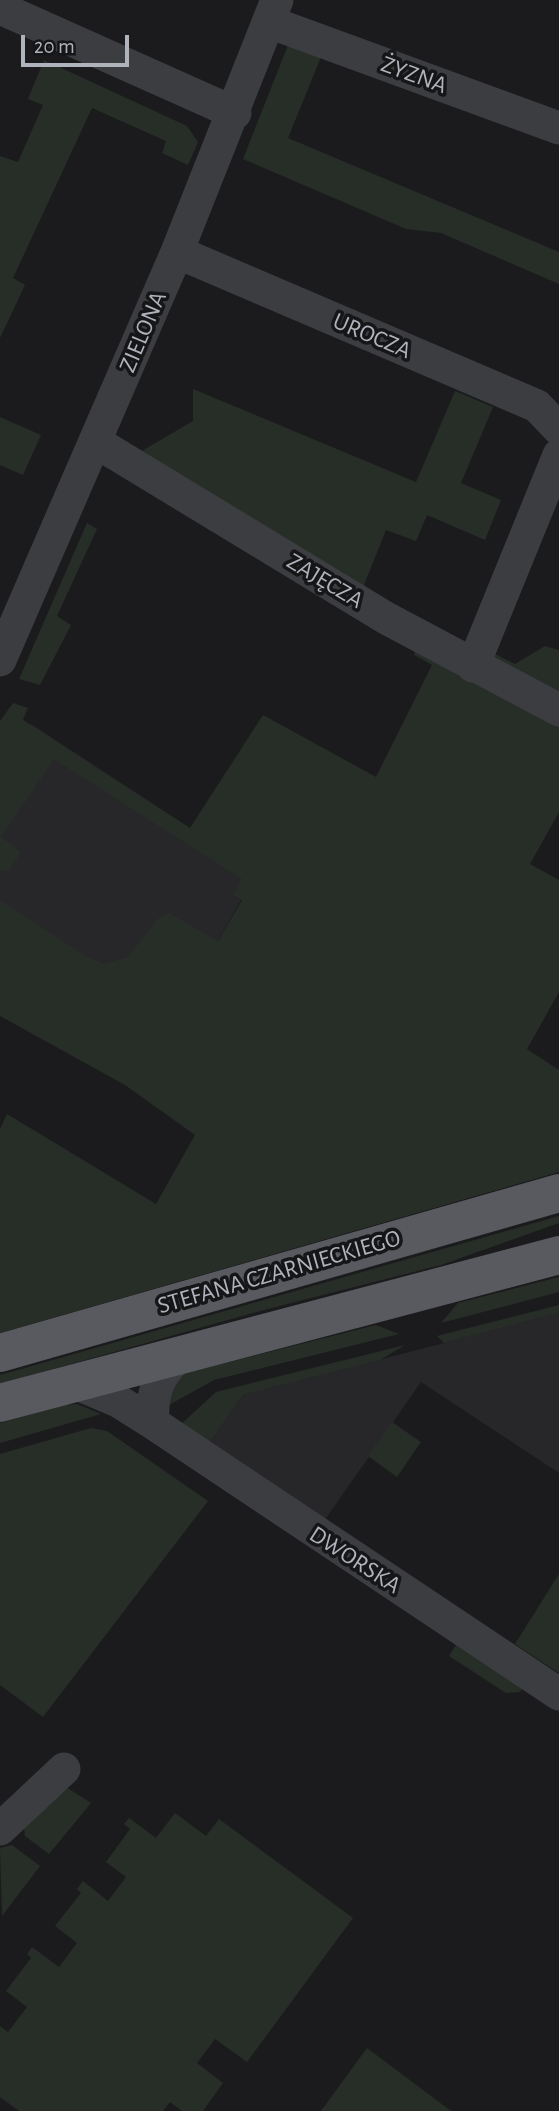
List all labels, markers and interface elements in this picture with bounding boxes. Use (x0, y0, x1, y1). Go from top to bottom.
scale bar (24, 21, 133, 65)
text: 20 m (34, 36, 75, 57)
street label: ŻYZNA (377, 50, 451, 100)
street label: ZIELONA (113, 287, 173, 377)
street label: UROCZA (328, 307, 416, 365)
street label: ZAJĘCZA (282, 547, 368, 615)
street label: STEFANA CZARNIECKIEGO (154, 1224, 404, 1320)
street label: DWORSKA (304, 1520, 406, 1600)

